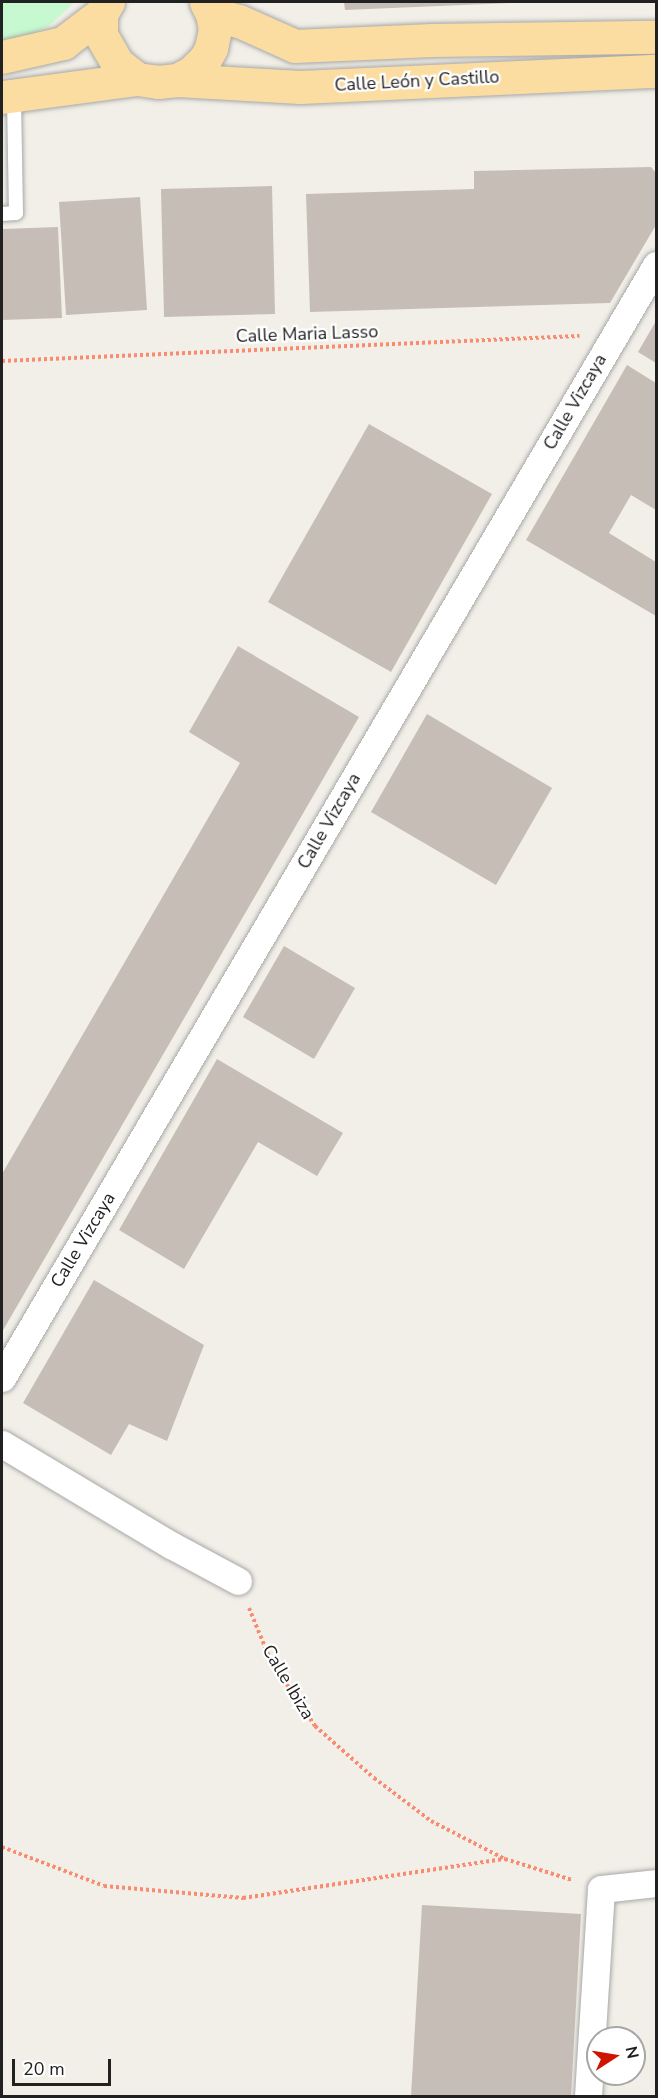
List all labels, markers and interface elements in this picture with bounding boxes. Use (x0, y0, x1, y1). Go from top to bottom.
street label: Calle León y Castillo (334, 66, 500, 96)
street label: Calle Maria Lasso (235, 321, 379, 347)
street label: Calle Vizcaya (539, 350, 611, 454)
street label: Calle Vizcaya (293, 769, 365, 873)
street label: Calle Vizcaya (46, 1189, 120, 1291)
street label: Calle Ibiza (257, 1641, 319, 1723)
north arrow (586, 2026, 646, 2086)
text: N (620, 2045, 644, 2061)
scale bar (15, 2047, 114, 2085)
text: 20 m (23, 2057, 65, 2081)

